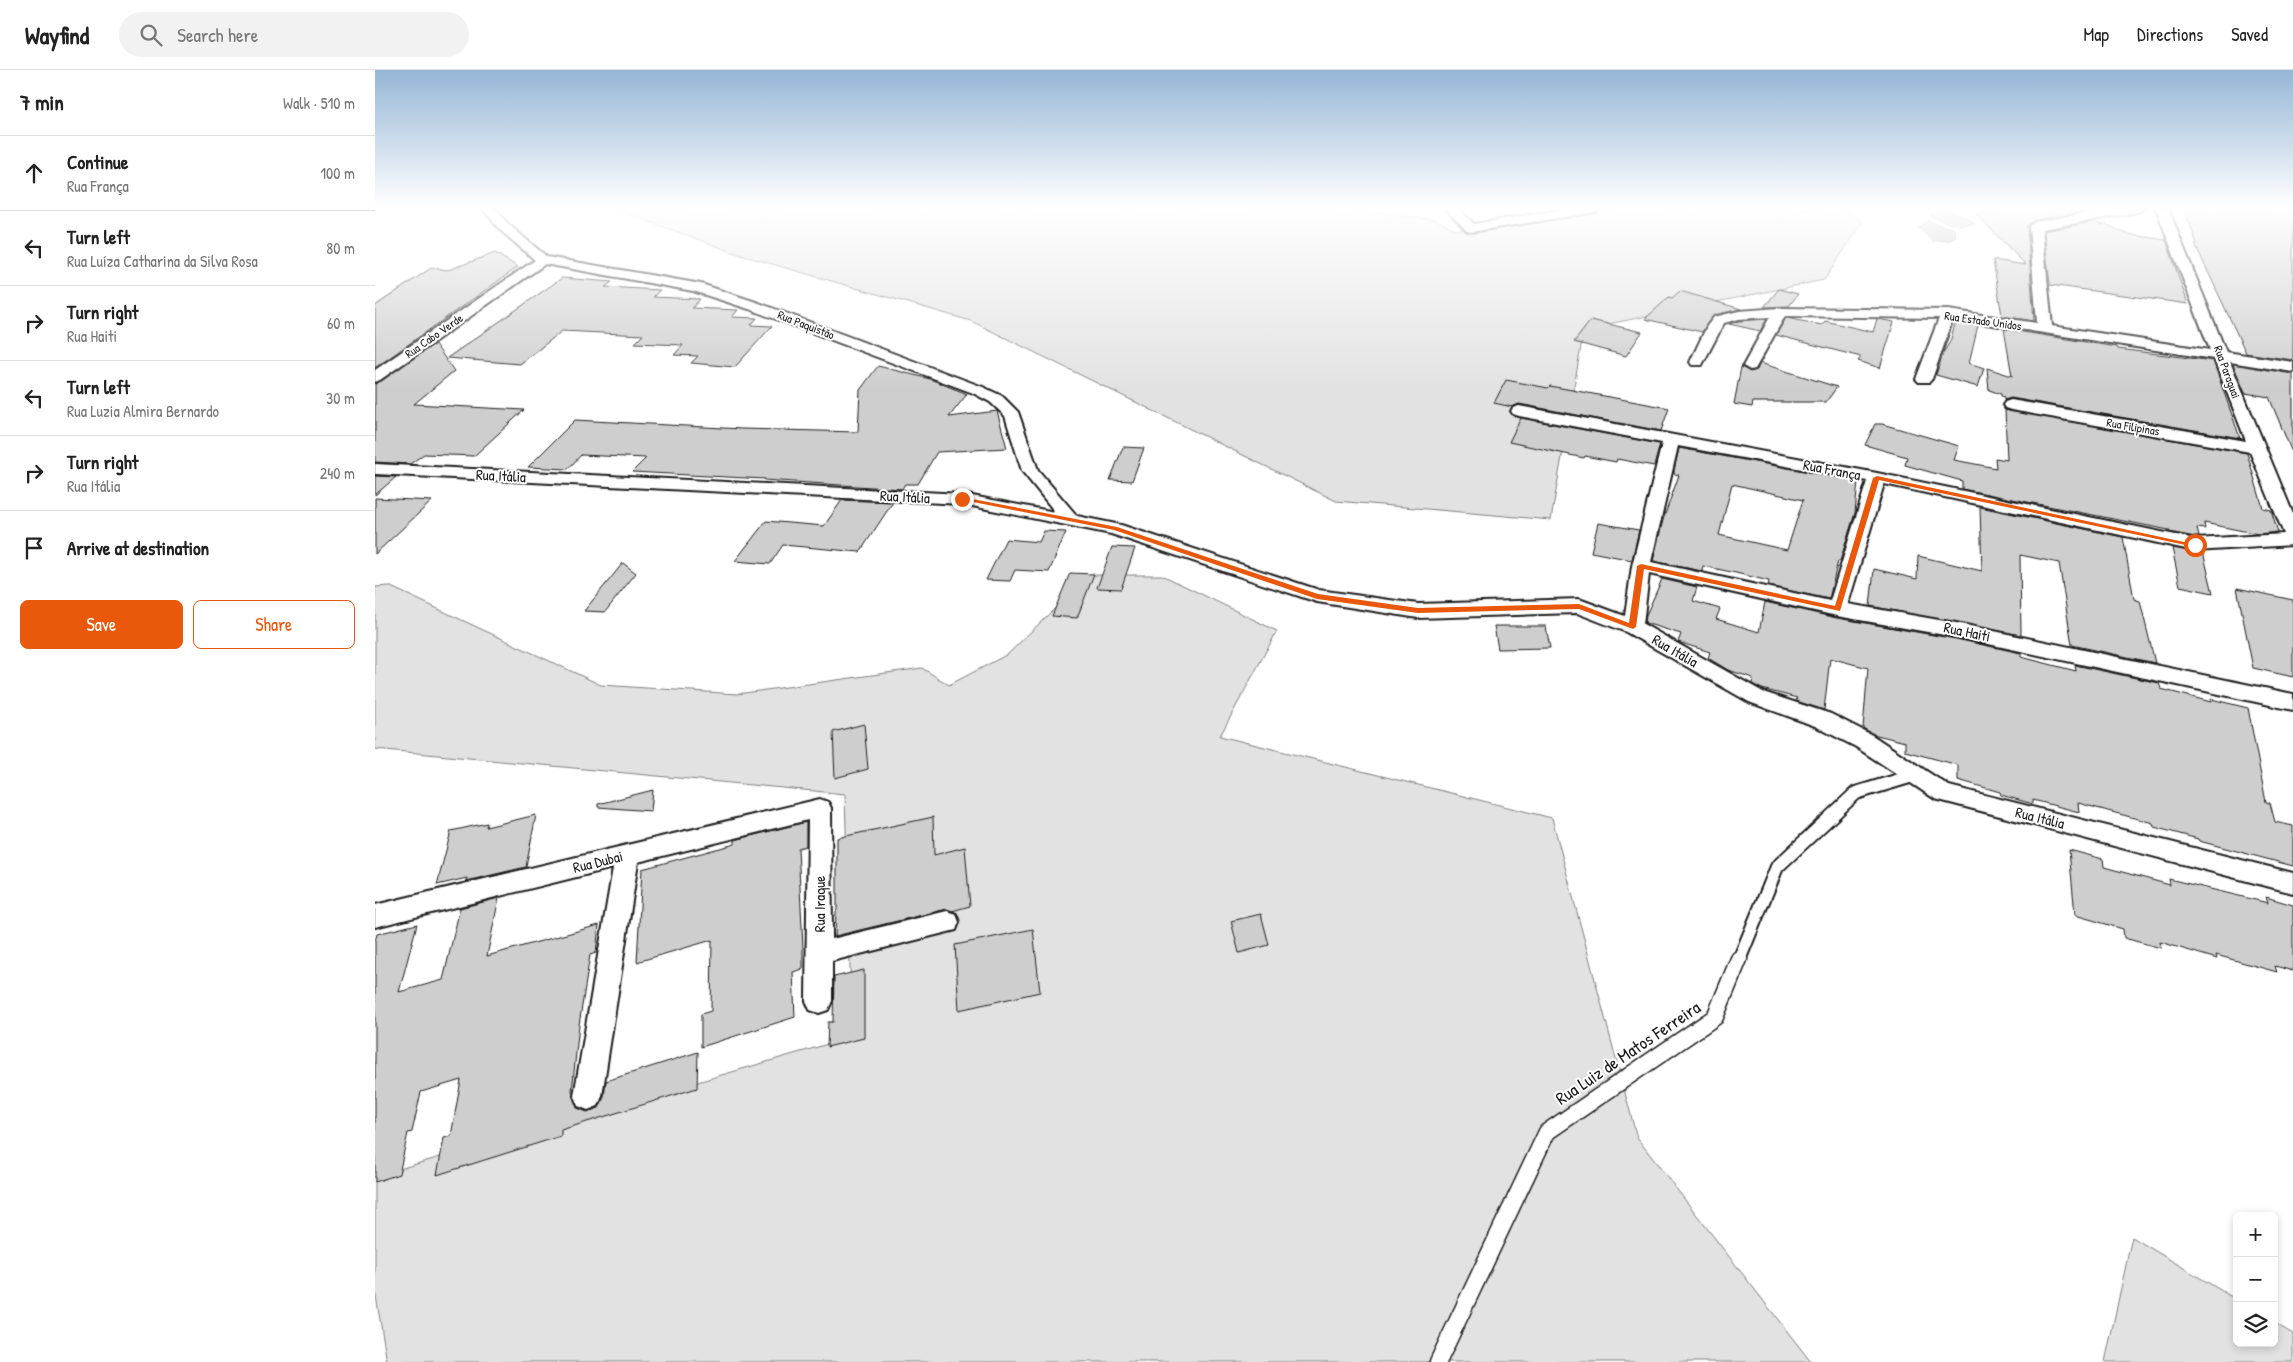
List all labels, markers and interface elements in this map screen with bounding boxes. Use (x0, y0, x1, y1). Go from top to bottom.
search box (119, 12, 469, 57)
text: Wayfind (25, 19, 89, 51)
icon: search (137, 21, 165, 49)
text: Search here (177, 22, 258, 48)
text: Map (2084, 22, 2109, 47)
text: Directions (2137, 22, 2203, 47)
text: Saved (2231, 22, 2268, 47)
text: 7 min (20, 88, 64, 117)
text: Walk · 510 m (283, 92, 355, 114)
text: Continue (67, 149, 128, 175)
icon: ahead (20, 159, 48, 187)
text: 100 m (320, 162, 355, 184)
text: Rua França (67, 175, 129, 197)
text: Turn left (67, 224, 130, 250)
icon: left (20, 234, 48, 262)
text: 80 m (326, 237, 355, 259)
text: Rua Luíza Catharina da Silva Rosa (67, 250, 258, 272)
text: Turn right (67, 299, 138, 325)
street label: Rua Paquistão (775, 306, 837, 343)
street label: Rua Estado Unidos (1943, 307, 2023, 334)
icon: right (20, 309, 48, 337)
street label: Rua Cabo Verde (401, 309, 466, 362)
text: 60 m (327, 312, 355, 334)
text: Rua Haiti (67, 325, 117, 347)
street label: Rua Paraguai (2210, 343, 2245, 401)
text: Turn left (67, 374, 130, 400)
icon: left (20, 384, 48, 412)
text: 30 m (326, 387, 355, 409)
text: Rua Luzia Almira Bernardo (67, 400, 219, 422)
street label: Rua Filipinas (2105, 414, 2161, 440)
text: Turn right (67, 449, 138, 475)
street label: Rua França (1802, 454, 1863, 485)
icon: right (20, 459, 48, 487)
text: 240 m (320, 462, 355, 484)
street label: Rua Itália (476, 464, 527, 487)
text: Rua Itália (67, 475, 120, 497)
street label: Rua Itália (880, 485, 931, 508)
route end (951, 488, 974, 511)
icon: arrive (20, 534, 48, 562)
route start (2184, 534, 2207, 557)
text: Arrive at destination (67, 535, 209, 561)
button: Save (20, 600, 183, 649)
button: Share (193, 600, 355, 649)
street label: Rua Haiti (1942, 616, 1992, 647)
street label: Rua Itália (1648, 629, 1702, 672)
street label: Rua Itália (2013, 801, 2067, 834)
street label: Rua Dubai (571, 845, 625, 878)
street label: Rua Iraque (809, 876, 830, 932)
street label: Rua Luiz de Matos Ferreira (1550, 995, 1705, 1110)
map controls (2233, 1212, 2278, 1347)
button: + (2233, 1212, 2278, 1257)
button: − (2233, 1257, 2278, 1302)
button: layers (2233, 1302, 2278, 1347)

